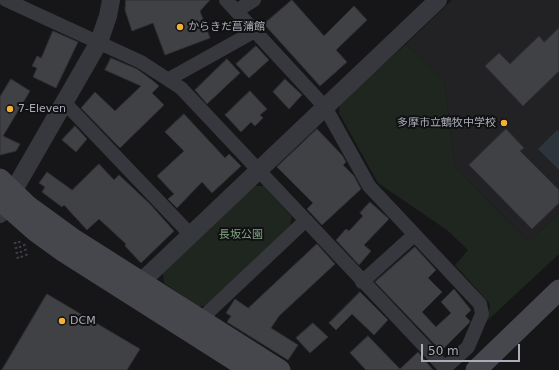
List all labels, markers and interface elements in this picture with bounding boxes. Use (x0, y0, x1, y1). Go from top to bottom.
place label: からきだ菖蒲館 (188, 20, 265, 34)
marker: からきだ菖蒲館 (175, 22, 185, 32)
place label: 7-Eleven (18, 102, 66, 116)
marker: 7-Eleven (5, 104, 15, 114)
place label: 多摩市立鶴牧中学校 (397, 116, 496, 130)
marker: 多摩市立鶴牧中学校 (499, 118, 509, 128)
park label: 長坂公園 (219, 228, 263, 242)
place label: DCM (70, 314, 96, 328)
marker: DCM (57, 316, 67, 326)
scale bar (423, 336, 522, 362)
text: 50 m (428, 344, 459, 358)

